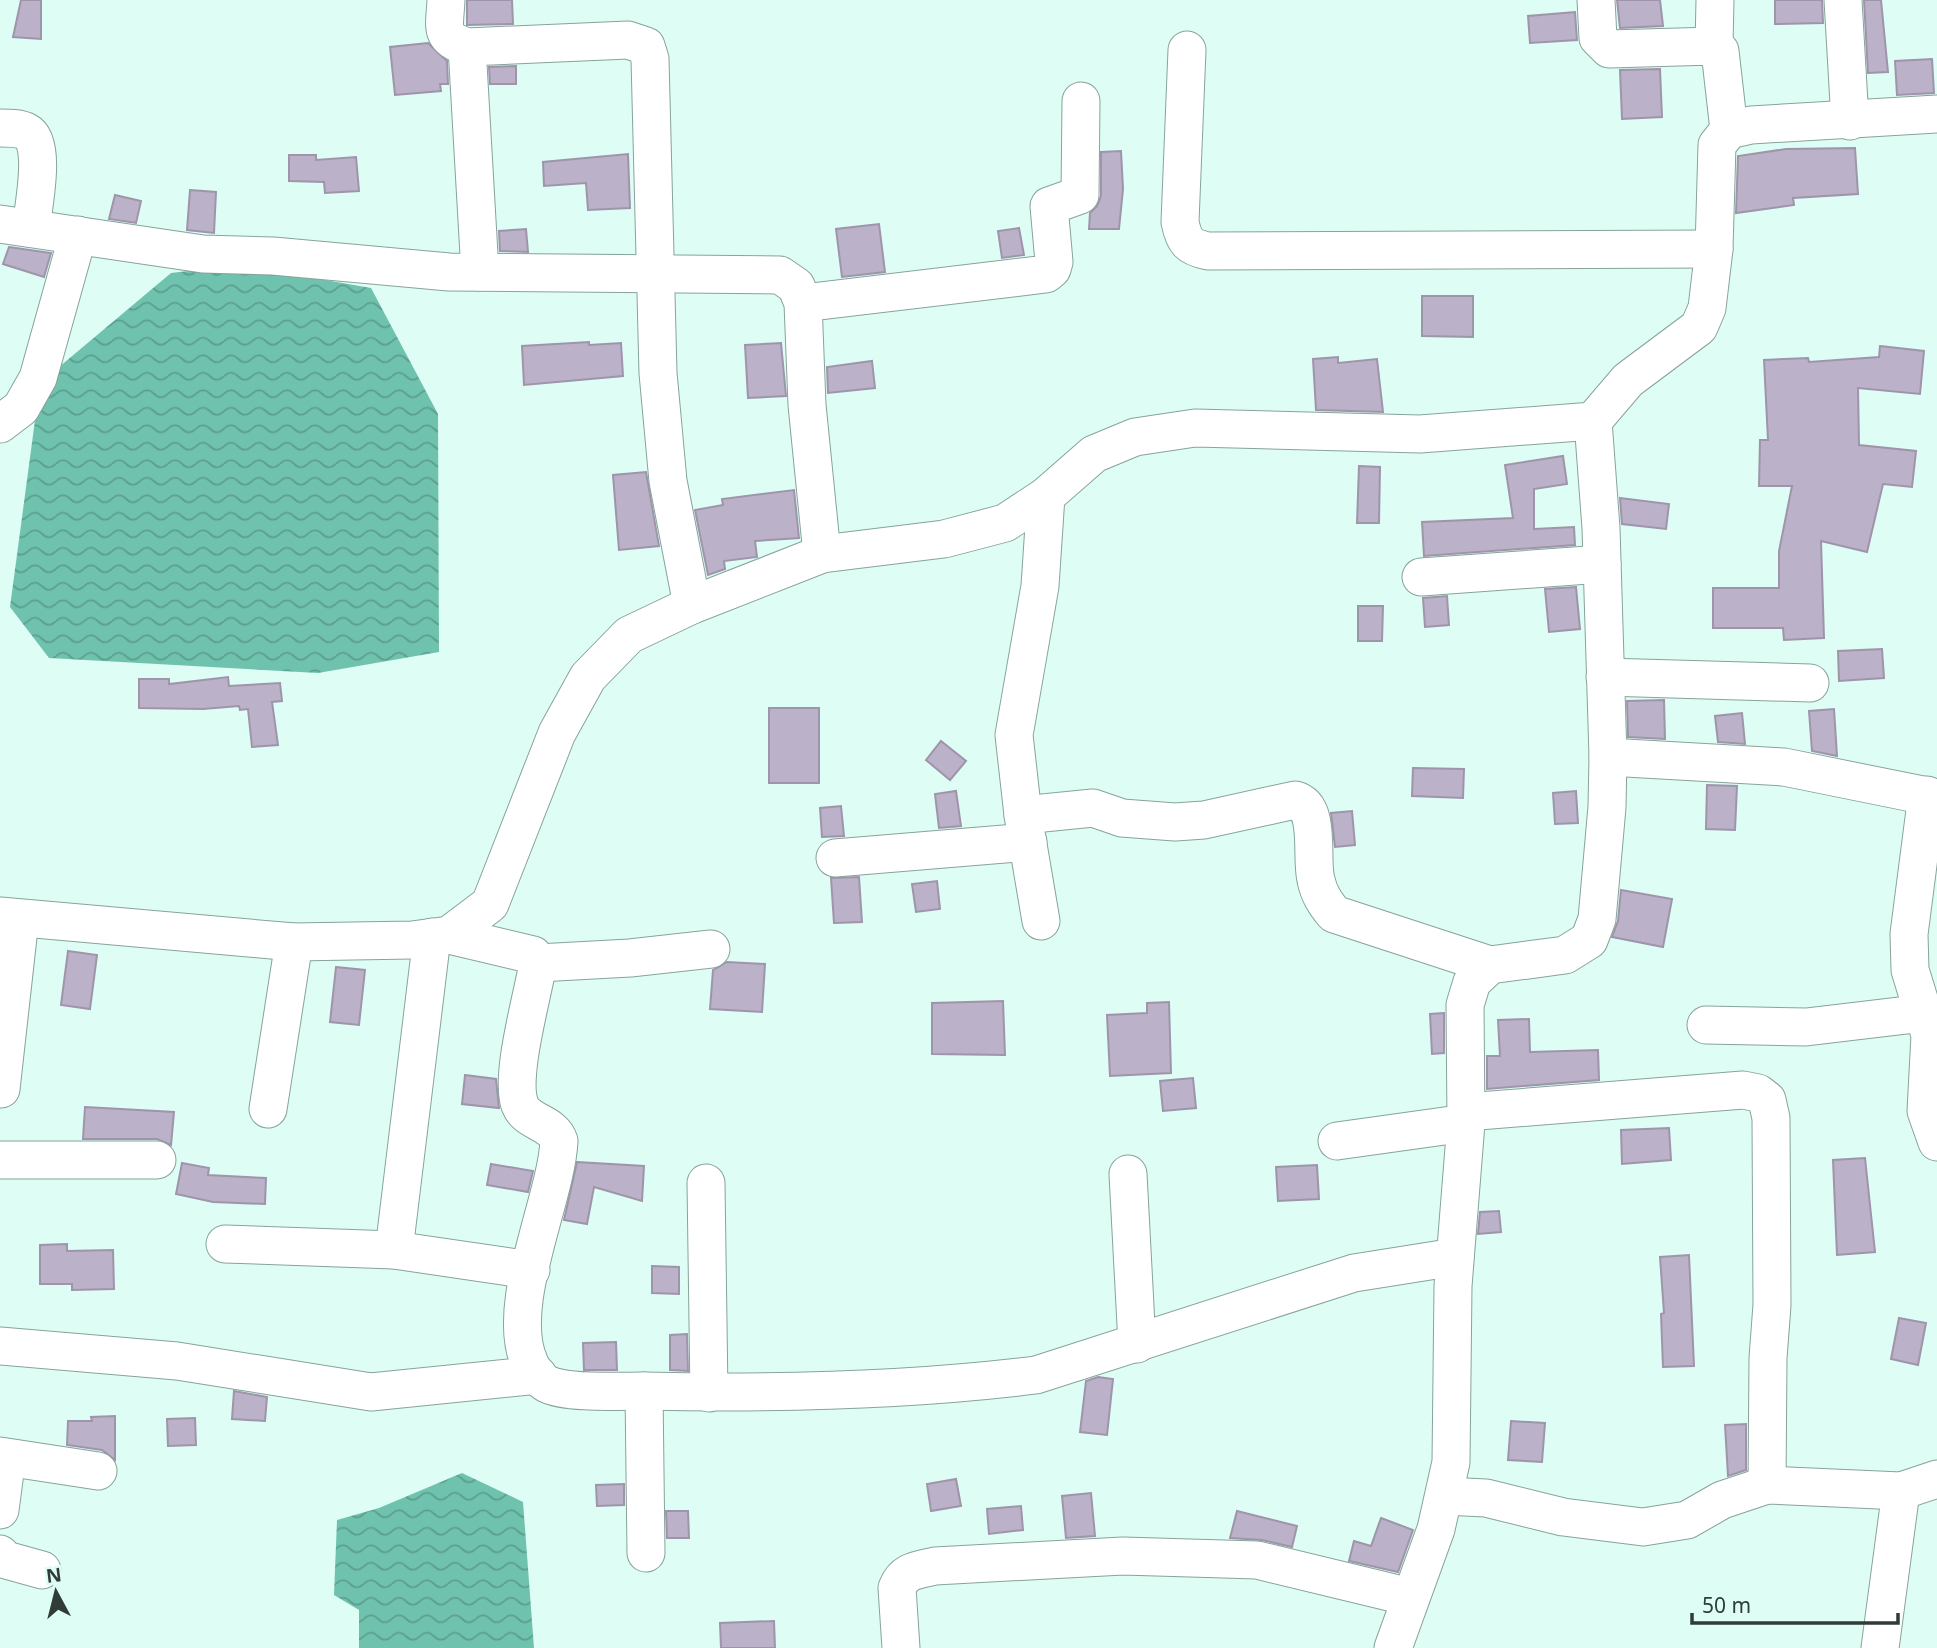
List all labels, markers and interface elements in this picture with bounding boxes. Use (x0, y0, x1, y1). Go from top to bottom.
north arrow (21, 1557, 91, 1627)
text: N (45, 1561, 63, 1589)
scale bar (1692, 1582, 1898, 1626)
text: 50 m (1702, 1591, 1751, 1619)

